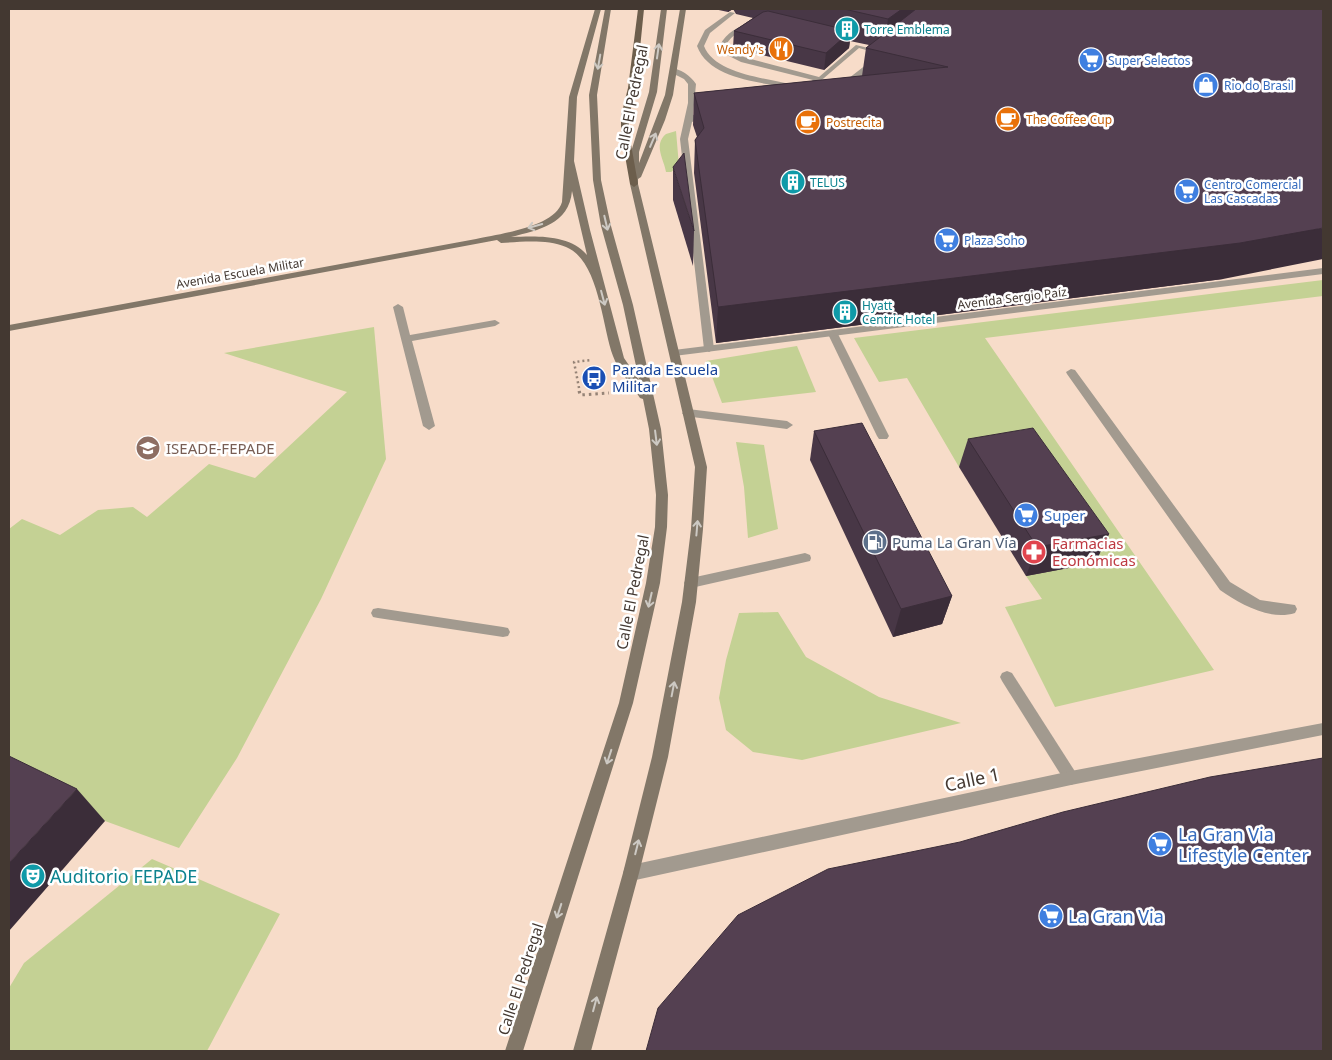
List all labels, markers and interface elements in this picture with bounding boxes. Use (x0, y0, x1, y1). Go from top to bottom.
building icon: Torre Emblema (834, 16, 860, 42)
place label: Torre Emblema (864, 21, 950, 38)
restaurant icon: Wendy's (768, 36, 794, 62)
place label: Wendy's (717, 41, 764, 58)
street label: Calle El Pedregal (610, 43, 652, 161)
one-way arrow (654, 43, 664, 59)
supermarket icon: Super Selectos (1078, 47, 1104, 73)
place label: Super Selectos (1108, 52, 1191, 69)
one-way arrow (593, 54, 603, 70)
shop icon: Rio do Brasil (1193, 72, 1219, 98)
place label: Rio do Brasil (1224, 77, 1294, 94)
cafe icon: The Coffee Cup (995, 106, 1021, 132)
cafe icon: Postrecita (795, 109, 821, 135)
place label: The Coffee Cup (1026, 111, 1112, 128)
place label: Postrecita (826, 114, 882, 131)
one-way arrow (649, 133, 659, 148)
building icon: TELUS (780, 169, 806, 195)
place label: TELUS (810, 174, 845, 191)
place label: Centro Comercial Las Cascadas (1204, 176, 1301, 207)
supermarket icon: Centro Comercial Las Cascadas (1174, 178, 1200, 204)
one-way arrow (602, 215, 611, 231)
one-way arrow (528, 221, 544, 231)
supermarket icon: Plaza Soho (934, 227, 960, 253)
place label: Plaza Soho (964, 232, 1025, 249)
street label: Avenida Escuela Militar (175, 253, 305, 293)
street label: Avenida Sergio Paíz (956, 283, 1068, 313)
one-way arrow (599, 290, 608, 306)
place label: Hyatt Centric Hotel (862, 297, 935, 328)
building icon: Hyatt Centric Hotel (832, 299, 858, 325)
place label: Parada Escuela Militar (612, 359, 718, 396)
bus stop icon: Parada Escuela Militar (581, 365, 607, 391)
one-way arrow (651, 430, 661, 446)
school or university icon: ISEADE-FEPADE (135, 435, 161, 461)
place label: ISEADE-FEPADE (166, 438, 275, 458)
supermarket icon: Super (1013, 502, 1039, 528)
place label: Super (1044, 505, 1085, 525)
one-way arrow (692, 521, 702, 537)
fuel station icon: Puma La Gran Vía (862, 529, 888, 555)
place label: Puma La Gran Vía (892, 532, 1017, 552)
street label: Calle El Pedregal (611, 533, 653, 651)
place label: Farmacias Económicas (1052, 533, 1136, 570)
pharmacy icon: Farmacias Económicas (1021, 539, 1047, 565)
one-way arrow (645, 591, 654, 607)
one-way arrow (668, 681, 678, 697)
one-way arrow (603, 748, 613, 764)
street label: Calle 1 (942, 761, 1002, 797)
place label: La Gran Via Lifestyle Center (1178, 822, 1309, 867)
supermarket icon: La Gran Via Lifestyle Center (1147, 831, 1173, 857)
one-way arrow (633, 840, 642, 856)
theatre icon: Auditorio FEPADE (20, 863, 46, 889)
place label: Auditorio FEPADE (50, 864, 197, 888)
one-way arrow (553, 903, 563, 919)
supermarket icon: La Gran Via (1038, 903, 1064, 929)
place label: La Gran Via (1068, 904, 1164, 928)
street label: Calle El Pedregal (492, 920, 548, 1038)
one-way arrow (590, 997, 600, 1013)

